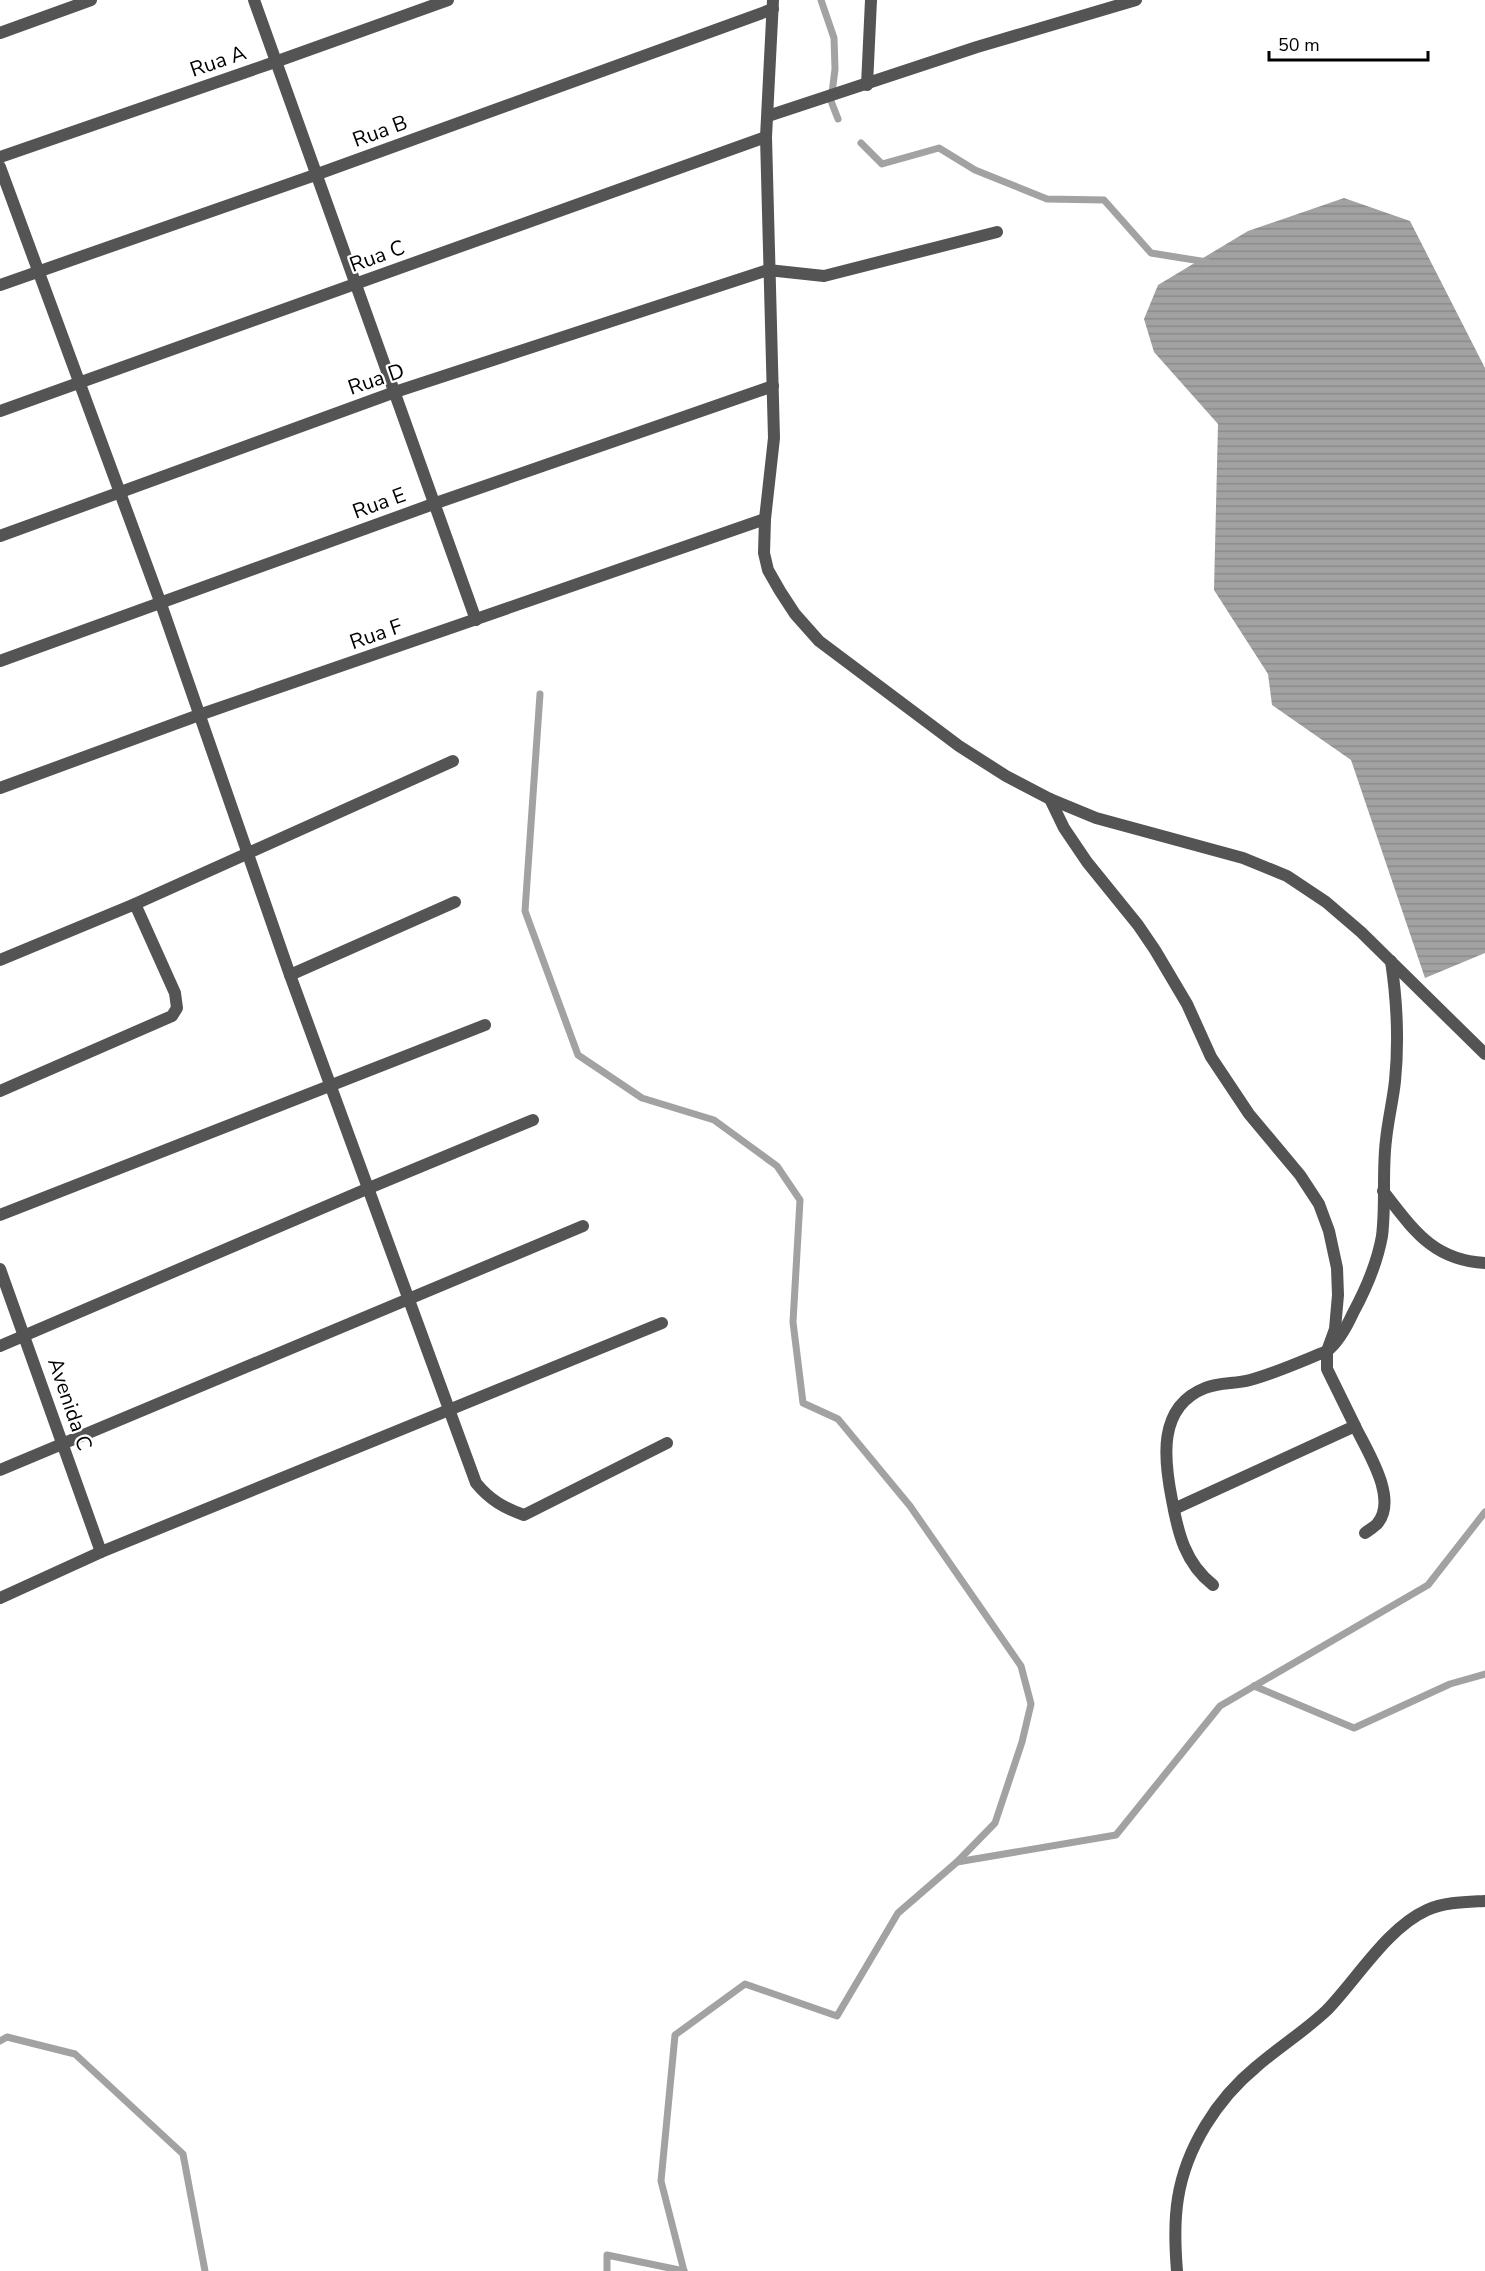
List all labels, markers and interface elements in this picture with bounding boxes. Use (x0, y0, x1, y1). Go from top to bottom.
scale bar (1269, 24, 1428, 62)
text: 50 m (1278, 33, 1320, 57)
street label: Rua A (186, 38, 250, 84)
street label: Rua B (349, 108, 411, 154)
street label: Rua C (346, 233, 408, 279)
street label: Rua D (344, 356, 408, 402)
street label: Rua E (349, 481, 409, 525)
street label: Rua F (346, 612, 406, 656)
street label: Avenida C (41, 1354, 99, 1454)

